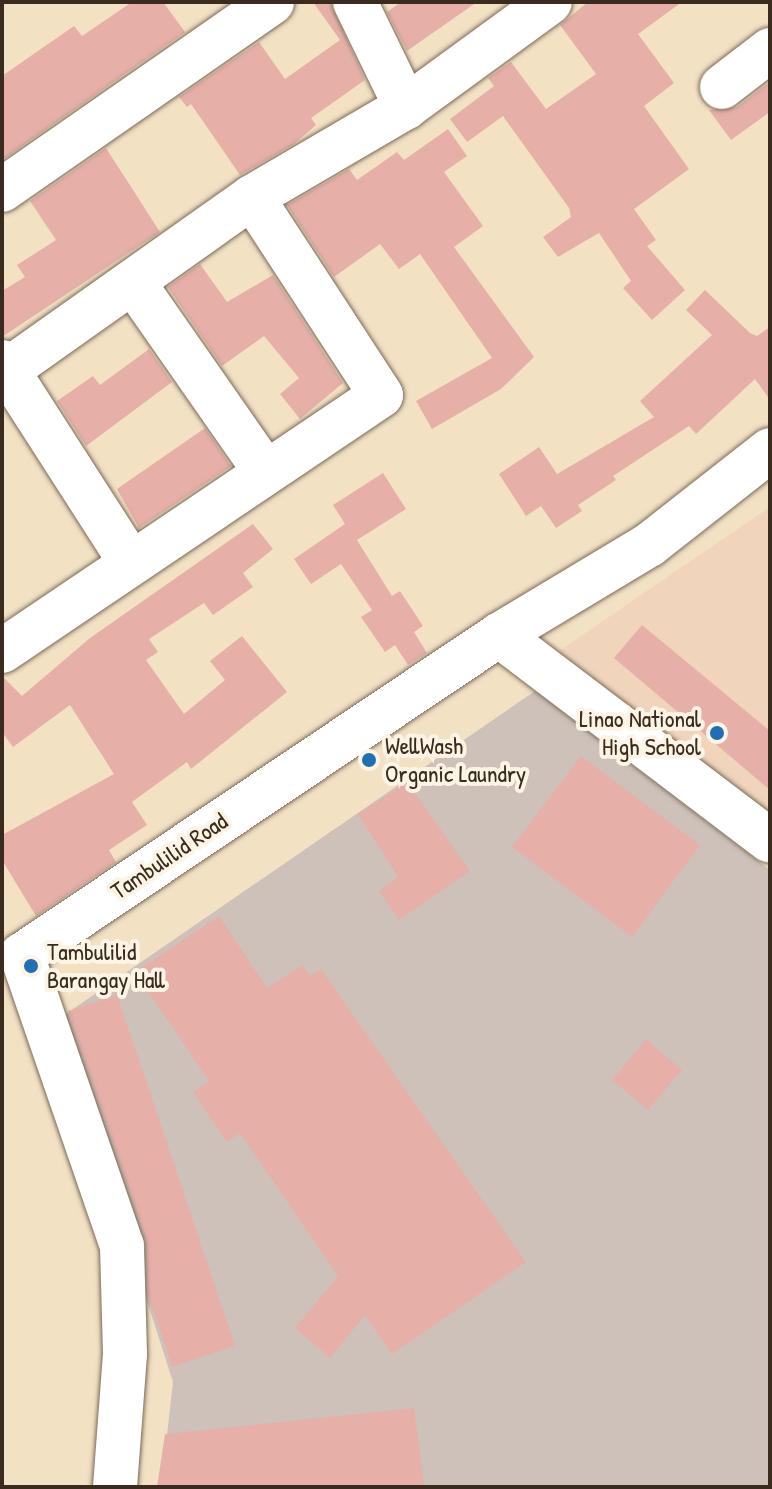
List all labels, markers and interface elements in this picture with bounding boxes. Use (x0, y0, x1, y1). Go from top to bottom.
place label: Linao National High School (579, 705, 701, 761)
marker: Linao National High School (708, 724, 726, 742)
place label: WellWash Organic Laundry (385, 732, 526, 788)
marker: WellWash Organic Laundry (360, 751, 378, 769)
street label: Tambulilid Road (105, 807, 233, 905)
place label: Tambulilid Barangay Hall (47, 938, 165, 994)
marker: Tambulilid Barangay Hall (22, 957, 40, 975)

